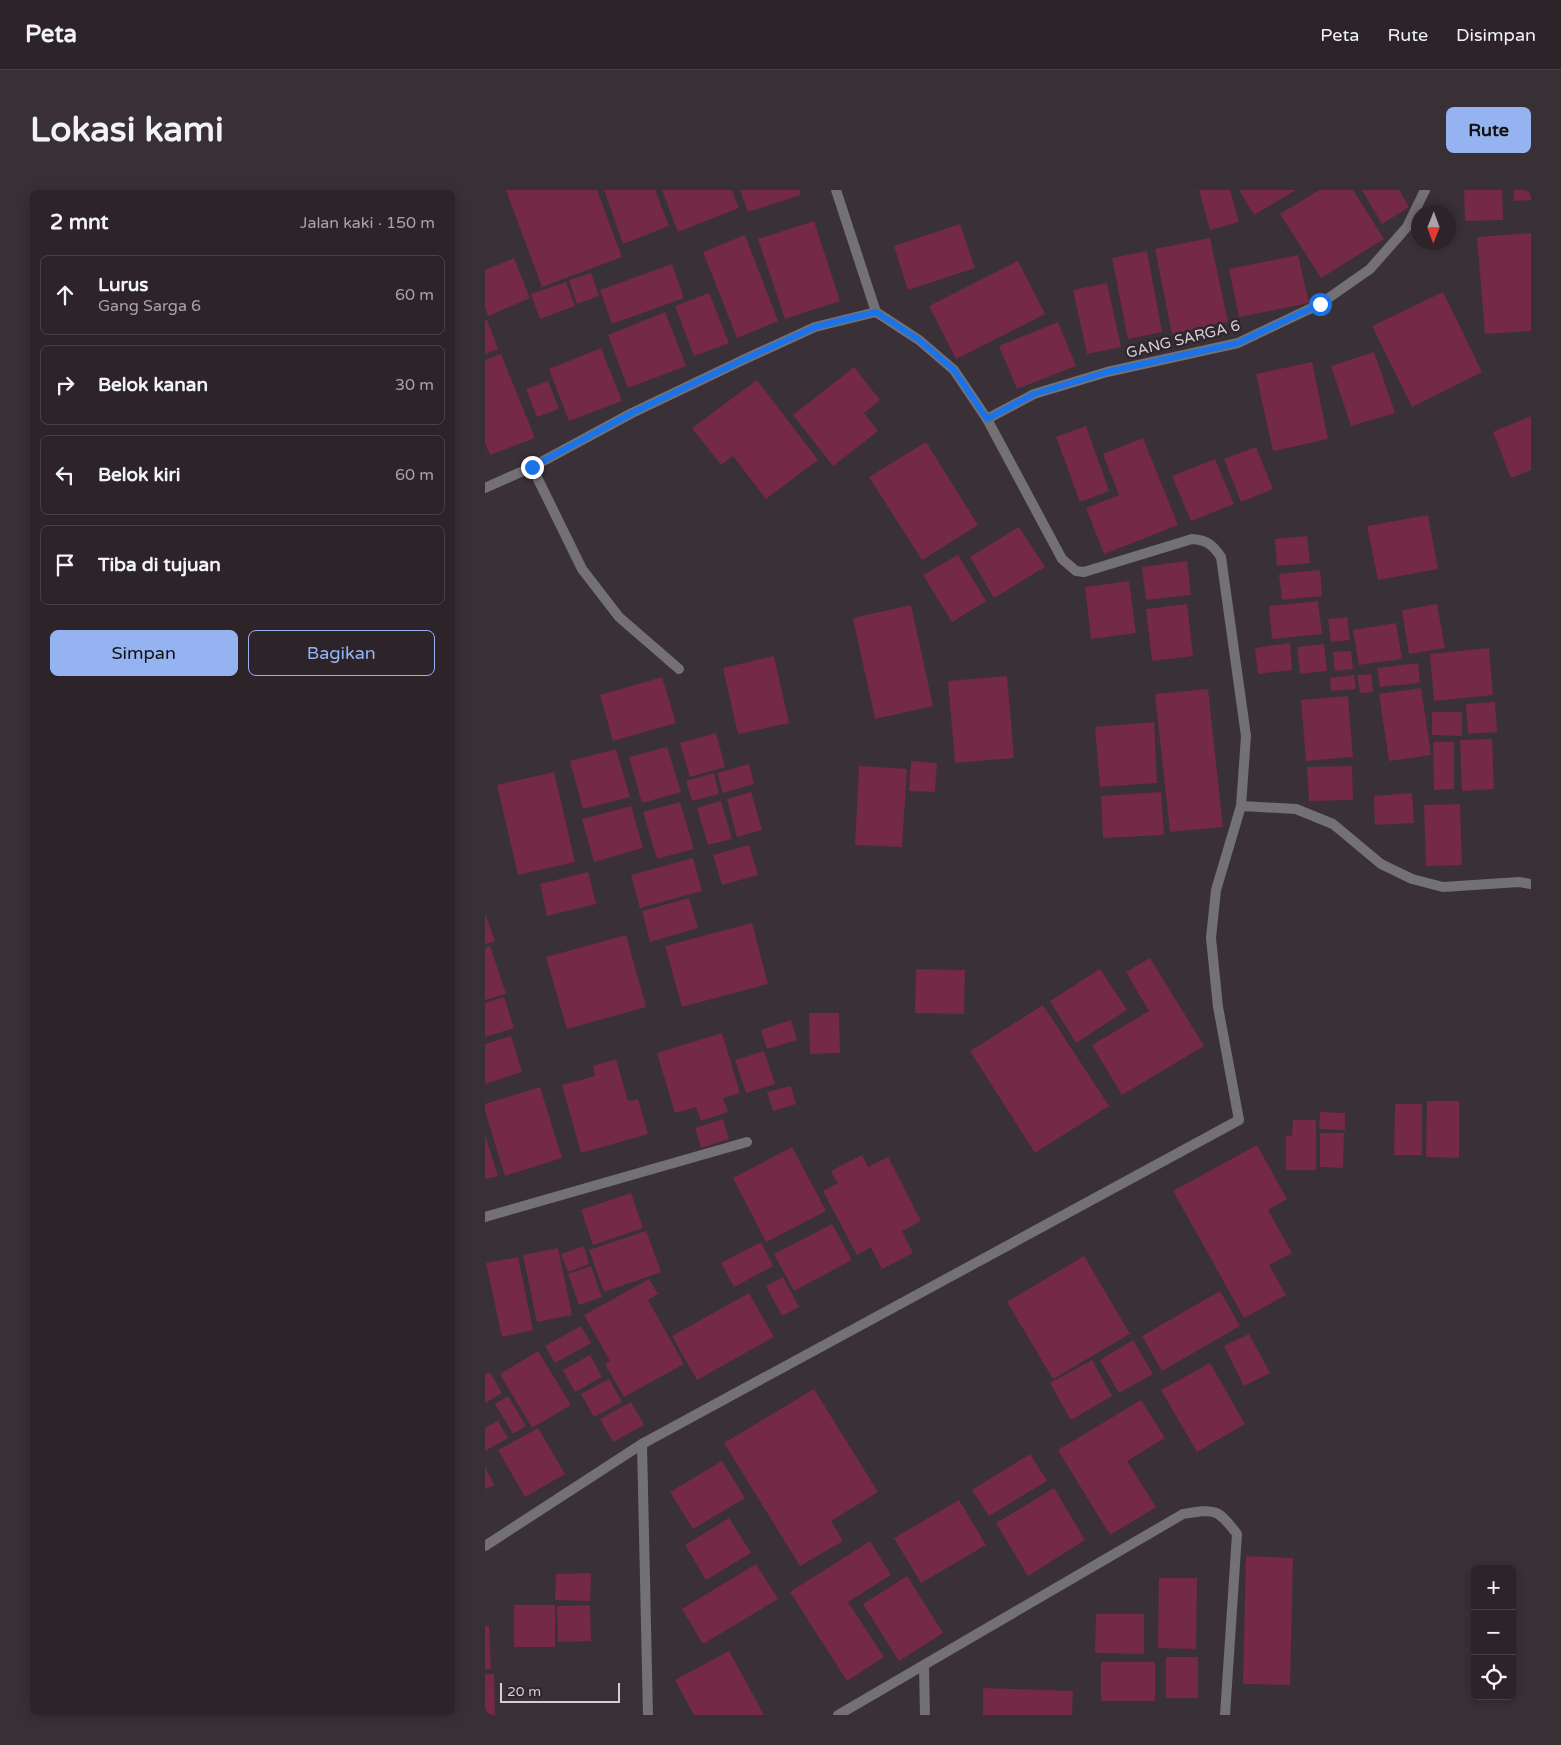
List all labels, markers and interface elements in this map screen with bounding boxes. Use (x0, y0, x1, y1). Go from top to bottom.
text: Peta (25, 20, 77, 49)
text: Peta (1320, 24, 1359, 46)
text: Rute (1387, 24, 1428, 46)
text: Disimpan (1456, 24, 1536, 46)
button: Rute (1446, 107, 1531, 153)
text: Lokasi kami (30, 109, 224, 151)
north arrow (1411, 205, 1456, 250)
text: 2 mnt (50, 210, 109, 235)
text: Jalan kaki · 150 m (300, 213, 435, 233)
text: Lurus (98, 274, 148, 296)
icon: ahead (51, 281, 79, 309)
text: 60 m (395, 285, 434, 305)
route start (1309, 293, 1332, 316)
text: Gang Sarga 6 (98, 296, 201, 316)
street label: GANG SARGA 6 (1124, 316, 1242, 362)
icon: right (51, 371, 79, 399)
text: Belok kanan (98, 374, 208, 396)
text: 30 m (395, 375, 434, 395)
route end (521, 456, 544, 479)
icon: left (51, 461, 79, 489)
text: Belok kiri (98, 464, 181, 486)
text: 60 m (395, 465, 434, 485)
icon: arrive (51, 551, 79, 579)
text: Tiba di tujuan (98, 554, 221, 576)
button: Simpan (50, 630, 238, 676)
button: Bagikan (248, 630, 435, 676)
map controls (1471, 1565, 1516, 1700)
button: + (1471, 1565, 1516, 1610)
button: − (1471, 1610, 1516, 1655)
button: locate (1471, 1655, 1516, 1700)
scale bar (500, 1680, 620, 1703)
text: 20 m (507, 1683, 541, 1700)

